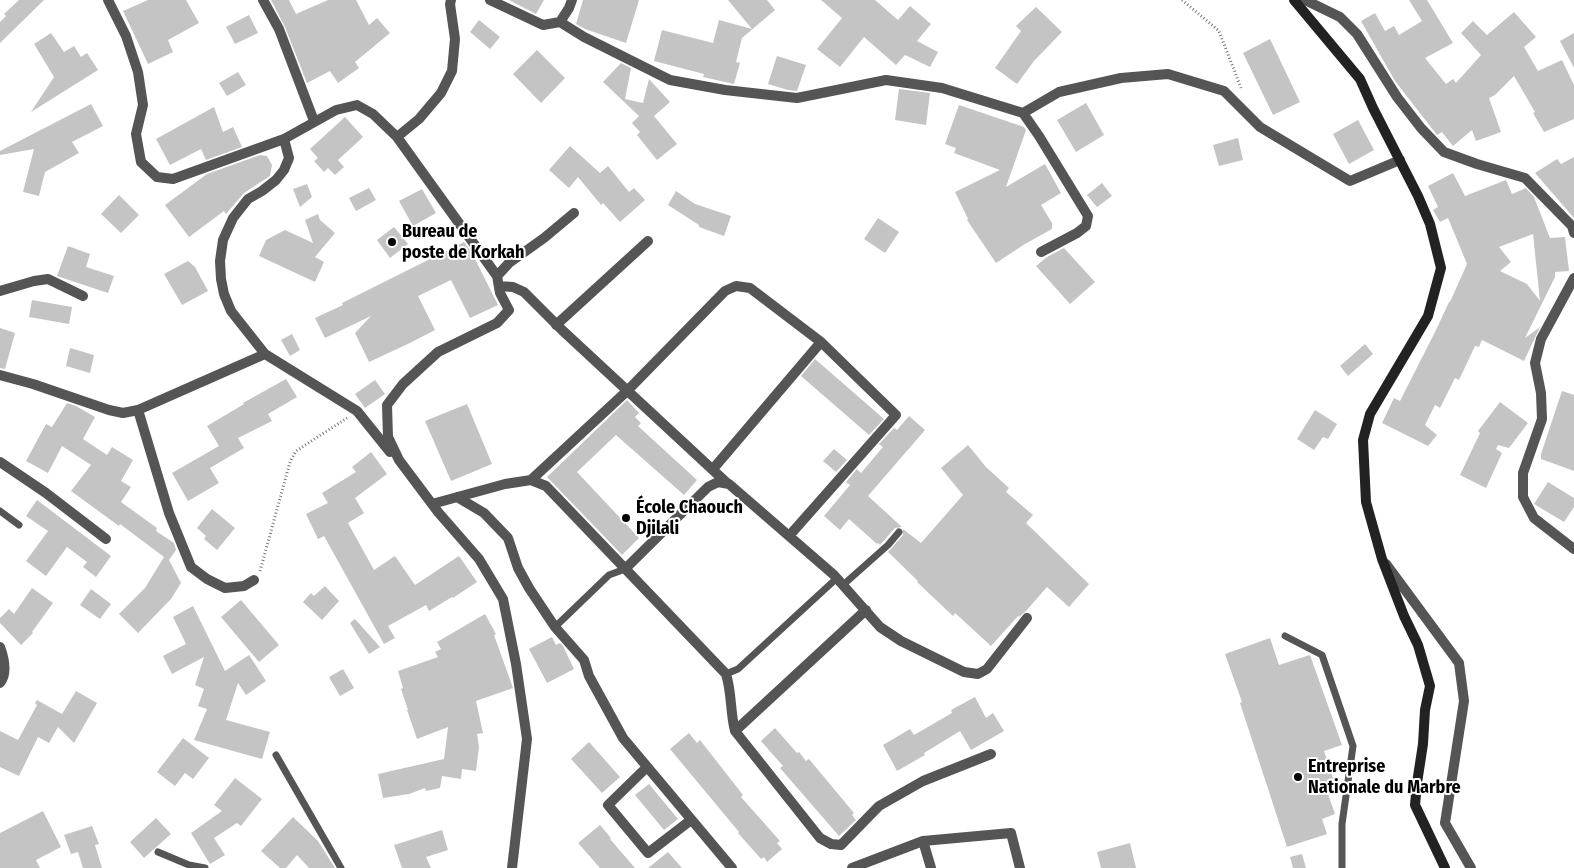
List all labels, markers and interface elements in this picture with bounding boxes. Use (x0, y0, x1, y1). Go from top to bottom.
place label: Bureau de poste de Korkah (402, 221, 524, 264)
marker: Bureau de poste de Korkah (386, 236, 398, 248)
place label: École Chaouch Djilali (636, 497, 743, 540)
marker: École Chaouch Djilali (620, 512, 632, 524)
place label: Entreprise Nationale du Marbre (1308, 756, 1461, 799)
marker: Entreprise Nationale du Marbre (1292, 771, 1304, 783)

